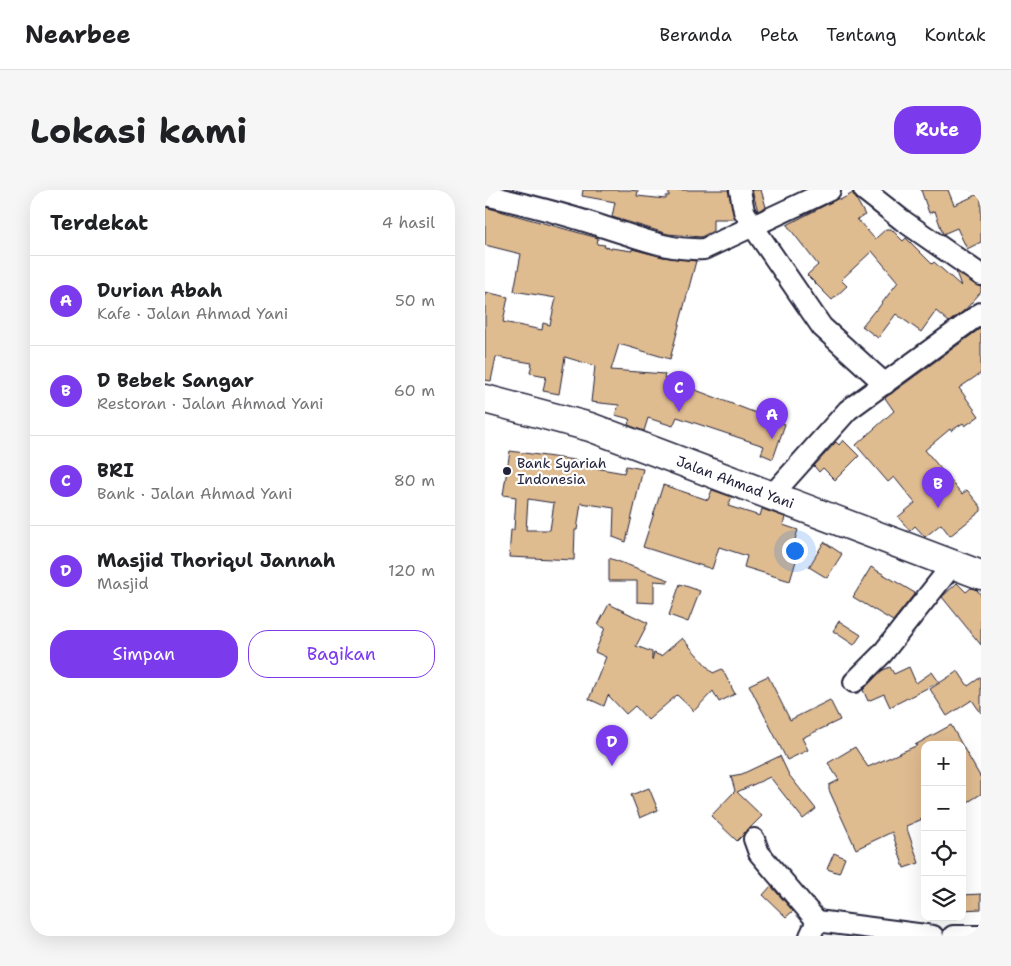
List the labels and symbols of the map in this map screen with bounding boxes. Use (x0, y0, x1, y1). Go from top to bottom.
pin: C (663, 371, 695, 412)
pin: A (756, 398, 788, 439)
street label: Jalan Ahmad Yani (674, 452, 797, 512)
place label: Bank Syariah Indonesia (517, 454, 606, 488)
marker: Bank Syariah Indonesia (501, 465, 513, 477)
pin: B (922, 467, 954, 508)
your location (782, 538, 808, 564)
pin: D (596, 725, 628, 766)

